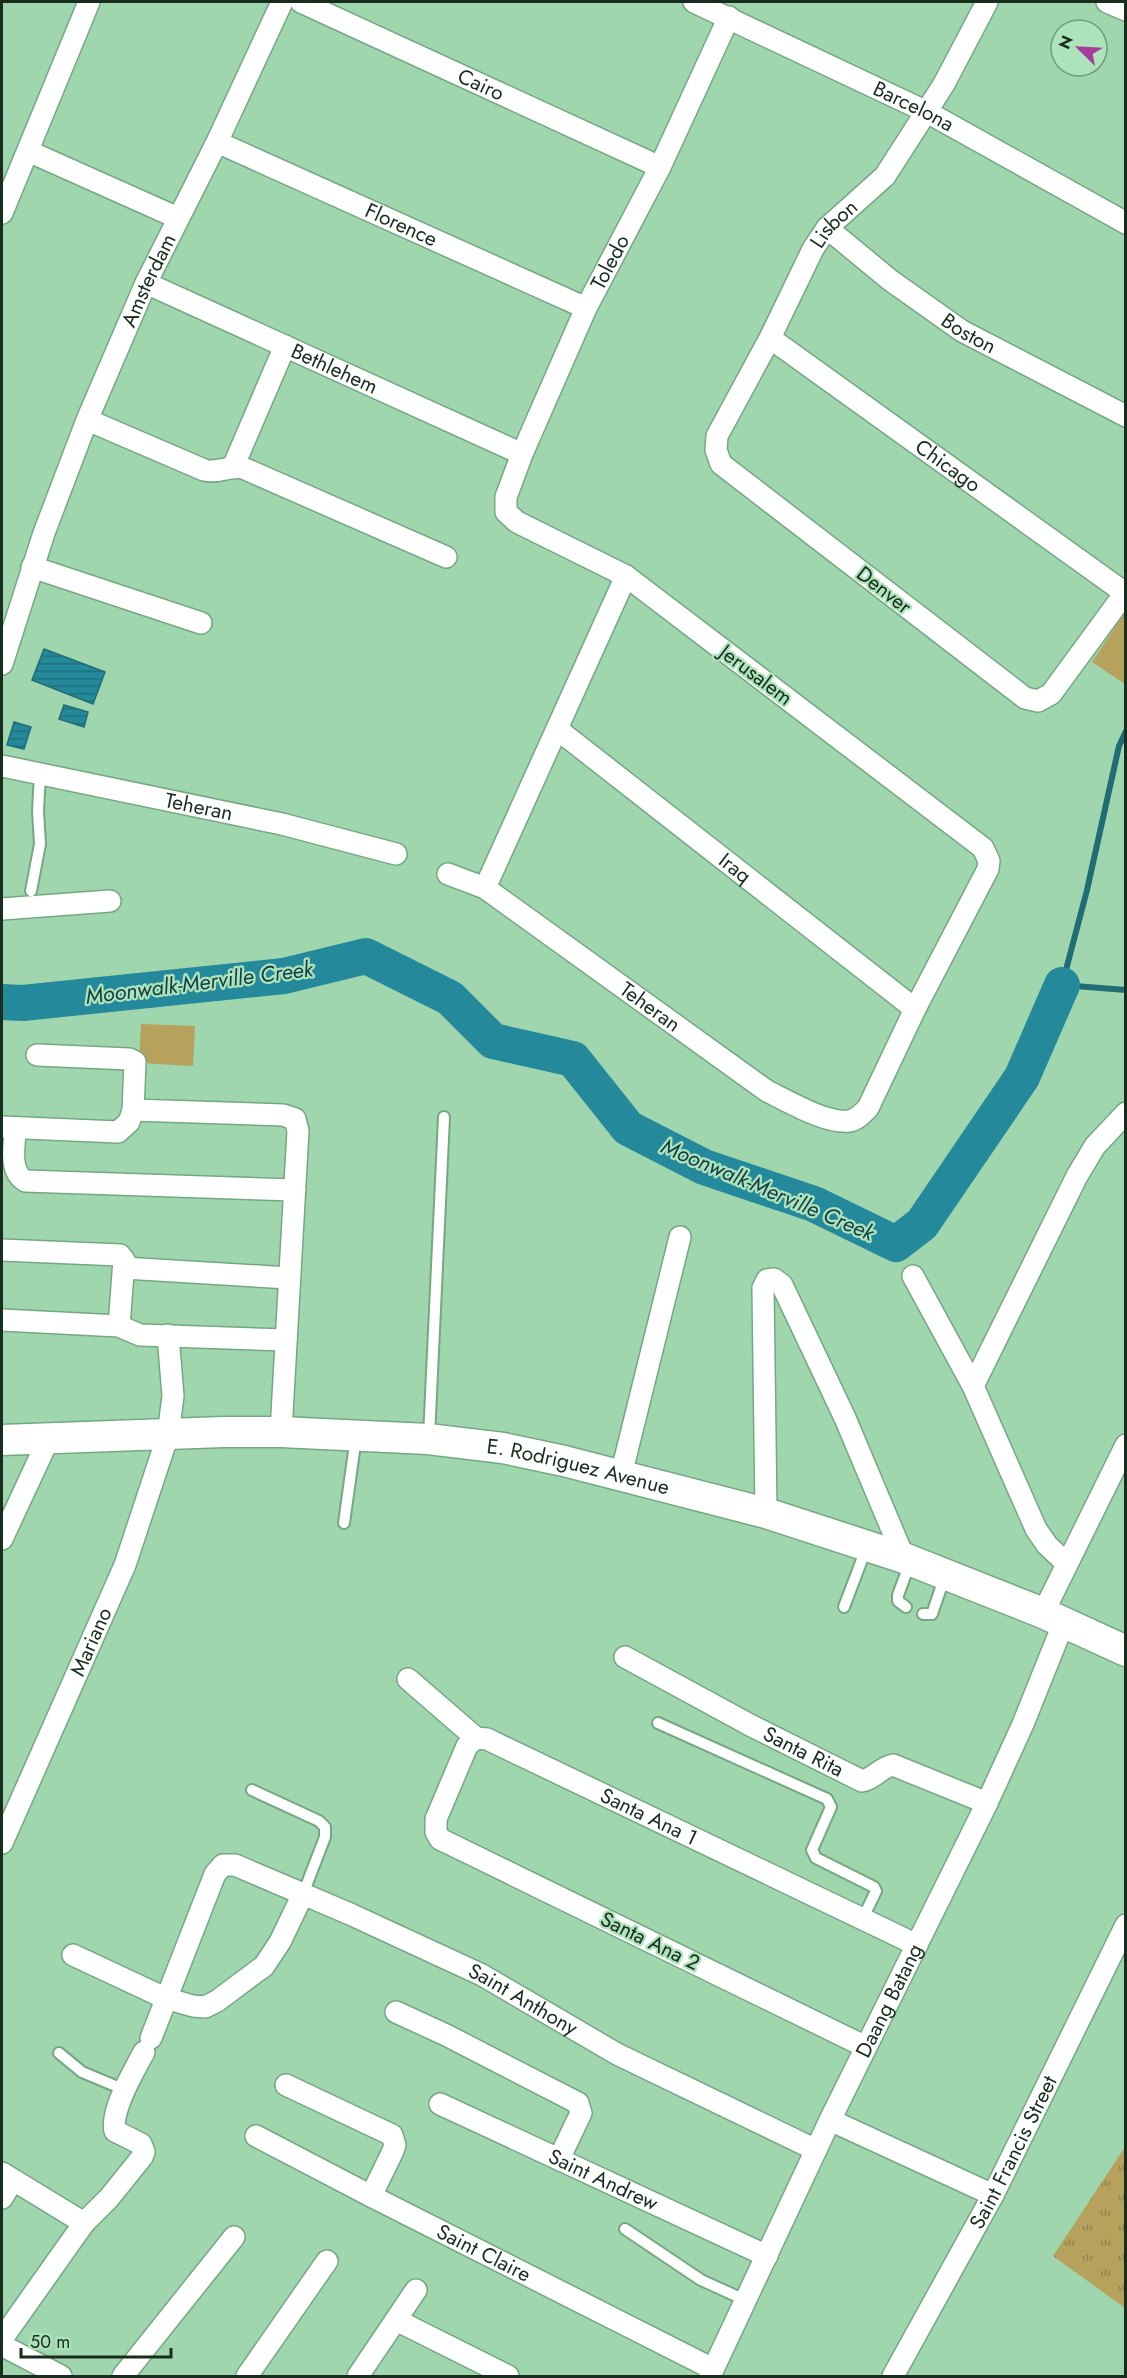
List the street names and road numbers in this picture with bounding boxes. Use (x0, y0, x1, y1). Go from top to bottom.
street label: Cairo (453, 61, 509, 108)
street label: Barcelona (868, 74, 960, 139)
street label: Lisbon (803, 192, 864, 254)
street label: Florence (360, 196, 442, 254)
street label: Amsterdam (114, 228, 183, 332)
street label: Toledo (583, 229, 637, 295)
street label: Boston (935, 306, 1001, 361)
street label: Bethlehem (286, 336, 383, 402)
street label: Chicago (909, 432, 987, 500)
street label: Denver (850, 559, 919, 622)
street label: Jerusalem (711, 636, 799, 712)
street label: Teheran (162, 785, 236, 828)
street label: Iraq (712, 846, 758, 891)
street label: Teheran (613, 975, 687, 1039)
street label: E. Rodriguez Avenue (485, 1431, 673, 1503)
street label: Mariano (63, 1603, 119, 1681)
street label: Santa Rita (758, 1719, 849, 1784)
street label: Santa Ana 1 (595, 1780, 703, 1853)
street label: Santa Ana 2 (595, 1904, 705, 1978)
street label: Daang Batang (848, 1938, 930, 2063)
street label: Saint Anthony (463, 1956, 584, 2043)
street label: Saint Francis Street (962, 2070, 1065, 2235)
street label: Saint Andrew (543, 2141, 664, 2219)
street label: Saint Claire (431, 2217, 536, 2289)

